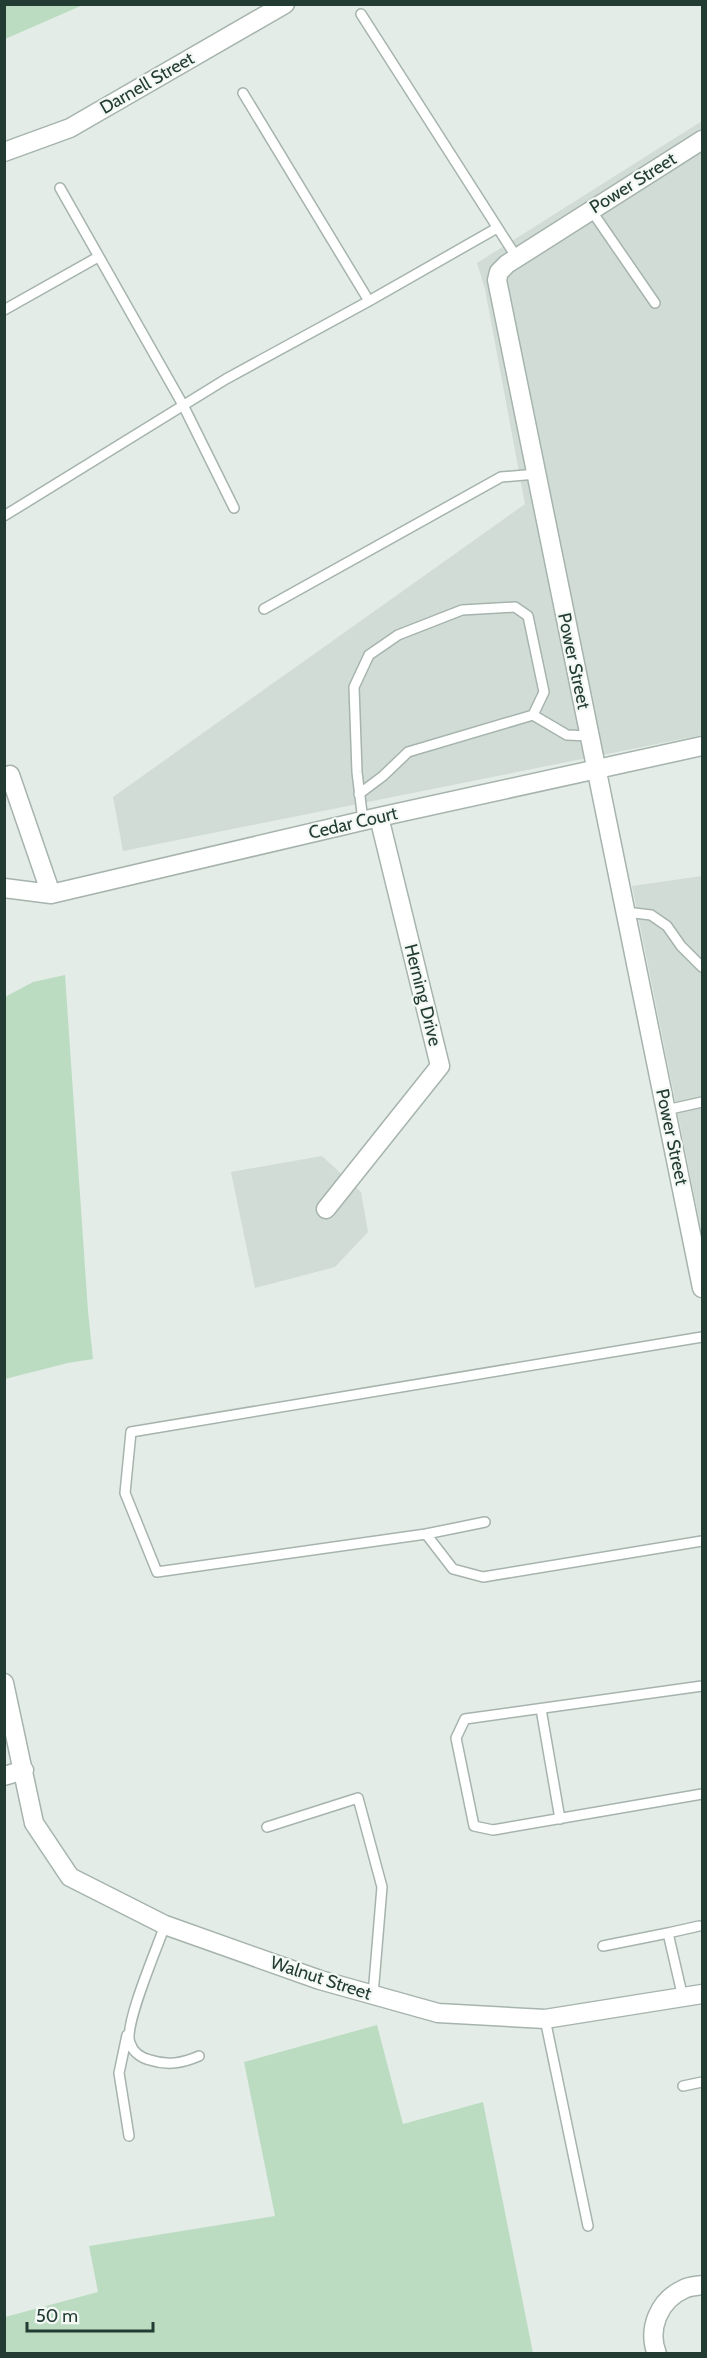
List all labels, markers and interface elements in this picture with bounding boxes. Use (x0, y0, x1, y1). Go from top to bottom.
street label: Darnell Street (96, 47, 198, 119)
street label: Power Street (586, 148, 680, 218)
street label: Power Street (553, 611, 595, 711)
street label: Cedar Court (307, 802, 399, 844)
street label: Herning Drive (400, 942, 446, 1048)
street label: Power Street (651, 1087, 693, 1187)
street label: Walnut Street (268, 1951, 374, 2005)
scale bar (27, 2295, 153, 2333)
text: 50 m (36, 2305, 78, 2327)

